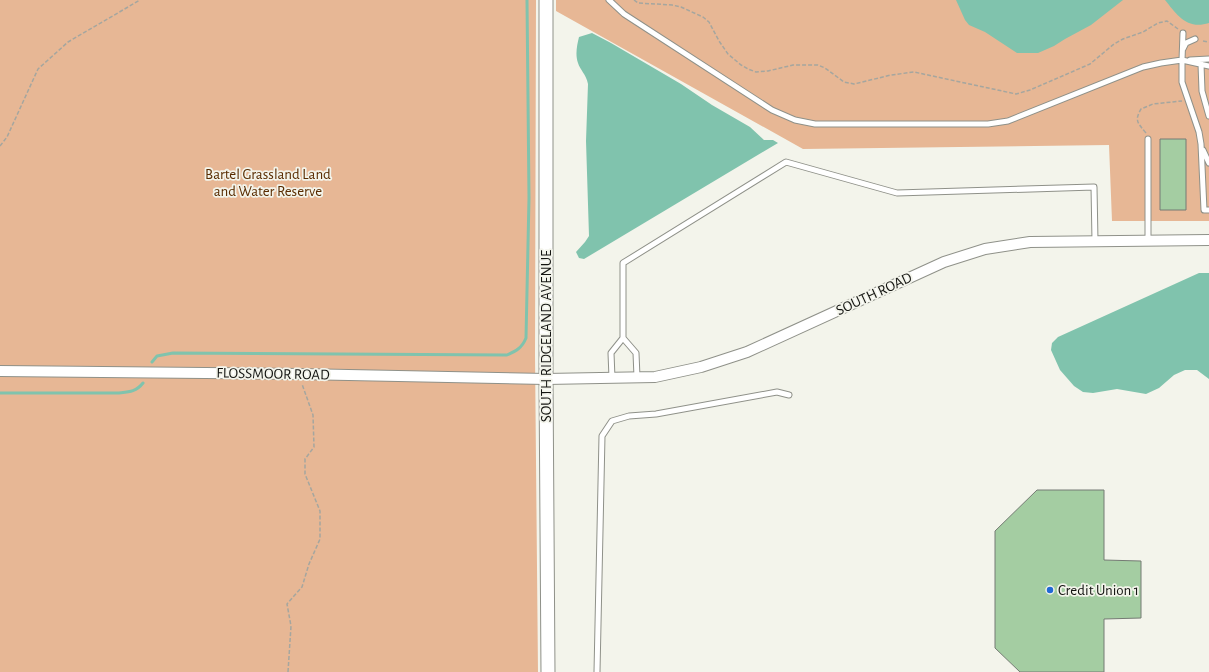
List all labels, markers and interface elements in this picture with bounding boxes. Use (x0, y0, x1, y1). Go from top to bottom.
park label: Bartel Grassland Land and Water Reserve (205, 167, 331, 199)
street label: SOUTH RIDGELAND AVENUE (539, 250, 554, 422)
street label: SOUTH ROAD (834, 270, 915, 318)
street label: FLOSSMOOR ROAD (216, 366, 330, 382)
place label: Credit Union 1 (1058, 583, 1139, 598)
marker: Credit Union 1 (1045, 585, 1055, 595)

